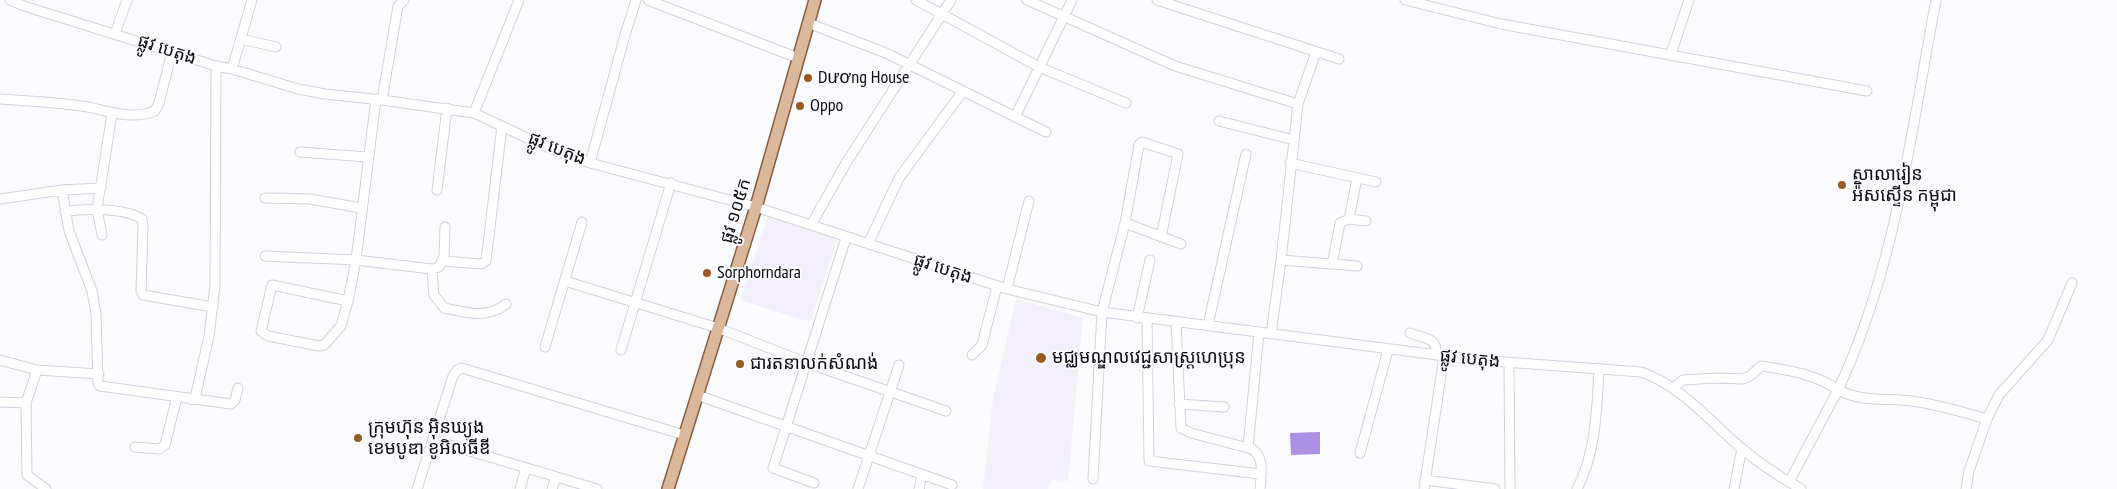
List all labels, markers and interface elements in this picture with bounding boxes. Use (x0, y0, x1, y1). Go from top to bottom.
street label: ផ្លូវ បេតុង (135, 30, 199, 70)
place label: Dương House (818, 67, 910, 89)
marker: Dương House (802, 72, 814, 84)
place label: Oppo (810, 95, 843, 117)
marker: Oppo (794, 100, 806, 112)
street label: ផ្លូវ បេតុង (525, 128, 589, 170)
place label: សាលារៀន អ៉ិសស្ទើន កម្ពុជា (1852, 164, 1957, 206)
street label: ផ្លូវ ១០៥ក (716, 176, 756, 246)
marker: សាលារៀន អ៉ិសស្ទើន កម្ពុជា (1836, 179, 1848, 191)
street label: ផ្លូវ បេតុង (911, 249, 975, 289)
place label: Sorphorndara (717, 262, 801, 284)
marker: Sorphorndara (701, 267, 713, 279)
street label: ផ្លូវ បេតុង (1439, 345, 1501, 373)
place label: មជ្ឈមណ្ឌលវេជ្ជសាស្ត្រហេប្រុន (1052, 347, 1246, 369)
marker: មជ្ឈមណ្ឌលវេជ្ជសាស្ត្រហេប្រុន (1034, 351, 1048, 365)
place label: ជារតនាលក់សំណង់ (750, 353, 878, 375)
marker: ជារតនាលក់សំណង់ (734, 358, 746, 370)
place label: ក្រុមហ៊ុន អ៊ិនឃ្យុង ខេមបូឌា ខូអិលធីឌី (368, 417, 490, 459)
marker: ក្រុមហ៊ុន អ៊ិនឃ្យុង ខេមបូឌា ខូអិលធីឌី (352, 432, 364, 444)

